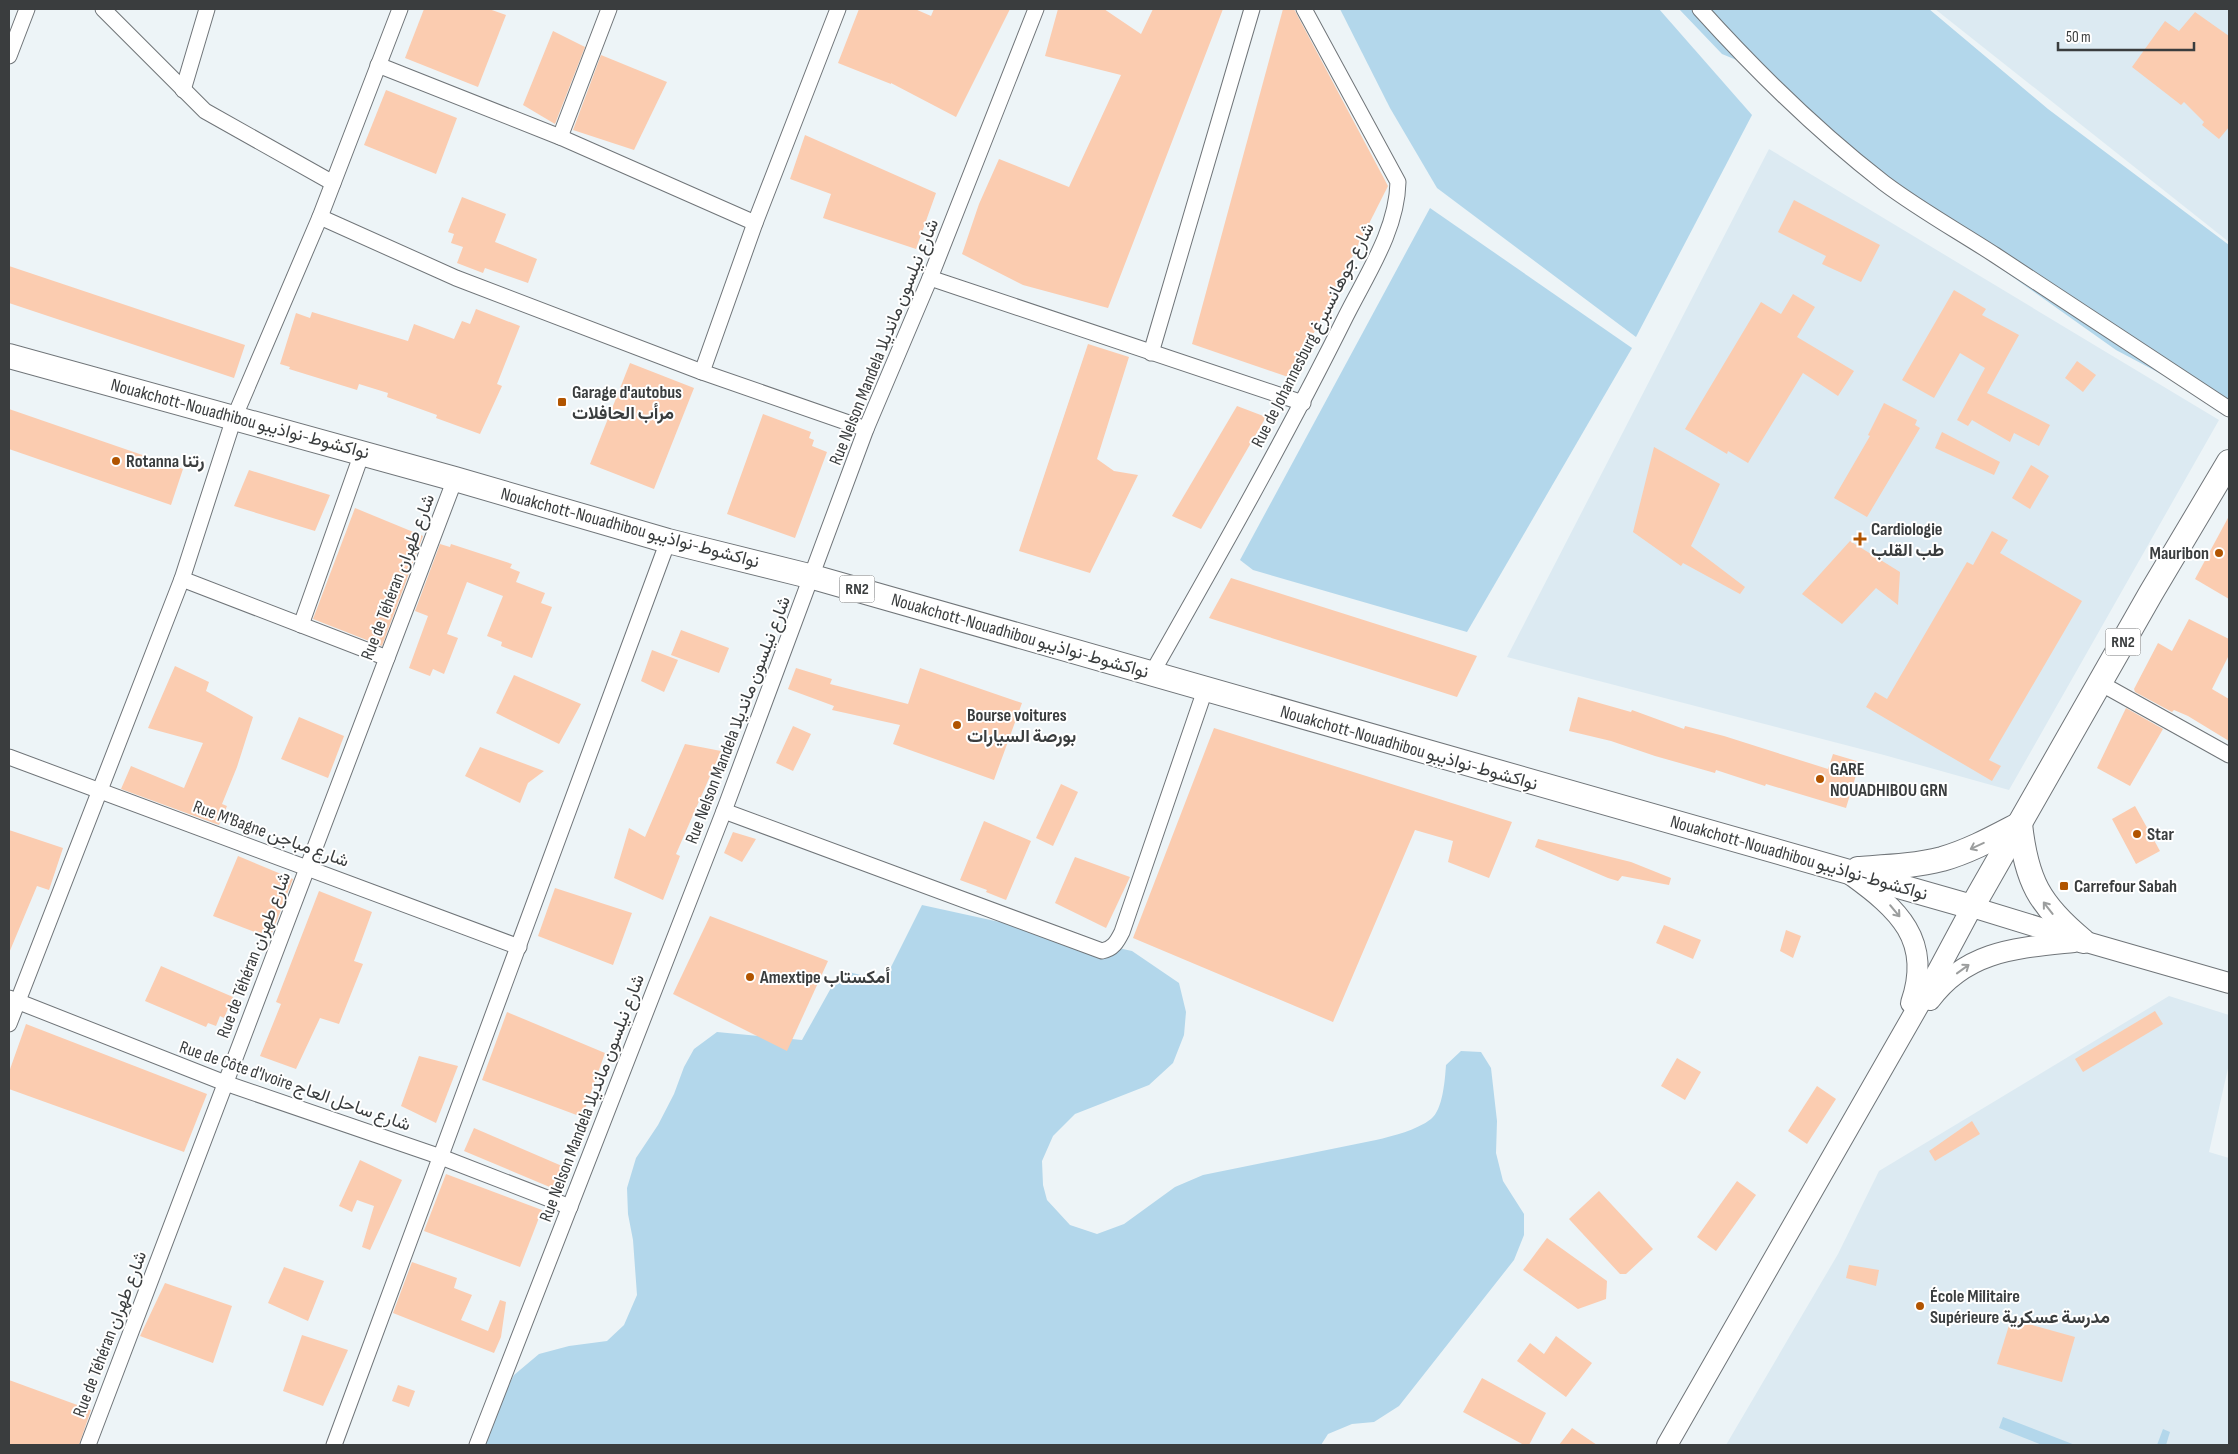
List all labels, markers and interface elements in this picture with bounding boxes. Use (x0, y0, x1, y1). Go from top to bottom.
scale bar (2058, 20, 2194, 52)
text: 50 m (2066, 28, 2091, 47)
street label: Rue Nelson Mandela شارع نيلسون مانديلا (825, 216, 944, 469)
street label: Rue de Johannesburg شارع جوهانسبرغ (1247, 219, 1380, 451)
street label: Nouakchott-Nouadhibou نواكشوط-نواذيبو (108, 374, 372, 464)
place label: Garage d'autobus مرأب الحافلات (572, 382, 682, 424)
marker: Garage d'autobus مرأب الحافلات (556, 396, 568, 408)
place label: Rotanna رتنا (126, 451, 204, 472)
marker: Rotanna رتنا (110, 455, 122, 467)
street label: Nouakchott-Nouadhibou نواكشوط-نواذيبو (498, 483, 762, 573)
street label: Rue de Téhéran شارع طهران (357, 491, 440, 663)
place label: Cardiologie طب القلب (1871, 519, 1944, 561)
marker: Cardiologie طب القلب (1853, 532, 1867, 546)
place label: Mauribon (2150, 543, 2209, 564)
marker: Mauribon (2213, 547, 2225, 559)
road number: RN2 (840, 576, 874, 602)
street label: Nouakchott-Nouadhibou نواكشوط-نواذيبو (889, 589, 1151, 683)
street label: Rue Nelson Mandela شارع نيلسون مانديلا (681, 593, 796, 847)
road number: RN2 (2106, 628, 2140, 656)
street label: Nouakchott-Nouadhibou نواكشوط-نواذيبو (1278, 701, 1540, 795)
place label: Bourse voitures بورصة السيارات (967, 705, 1076, 747)
marker: Bourse voitures بورصة السيارات (951, 719, 963, 731)
place label: GARE NOUADHIBOU GRN (1830, 759, 1948, 801)
marker: GARE NOUADHIBOU GRN (1814, 773, 1826, 785)
street label: Rue M'Bagne شارع مباجن (190, 796, 352, 873)
street label: Nouakchott-Nouadhibou نواكشوط-نواذيبو (1668, 811, 1930, 905)
place label: Star (2147, 824, 2174, 845)
marker: Star (2131, 828, 2143, 840)
one-way arrow (1969, 841, 1984, 851)
street label: Rue de Téhéran شارع طهران (213, 869, 296, 1041)
place label: Carrefour Sabah (2074, 876, 2177, 897)
marker: Carrefour Sabah (2058, 880, 2070, 892)
one-way arrow (2043, 901, 2053, 915)
one-way arrow (1889, 905, 1900, 918)
one-way arrow (1955, 964, 1969, 974)
place label: Amextipe أمكستاب (759, 967, 891, 988)
street label: Rue Nelson Mandela شارع نيلسون مانديلا (535, 971, 650, 1225)
marker: Amextipe أمكستاب (744, 971, 756, 983)
street label: Rue de Côte d'Ivoire شارع ساحل العاج (176, 1037, 413, 1136)
street label: Rue de Téhéran شارع طهران (69, 1248, 152, 1420)
place label: École Militaire Supérieure مدرسة عسكرية (1930, 1286, 2110, 1328)
marker: École Militaire Supérieure مدرسة عسكرية (1914, 1300, 1926, 1312)

